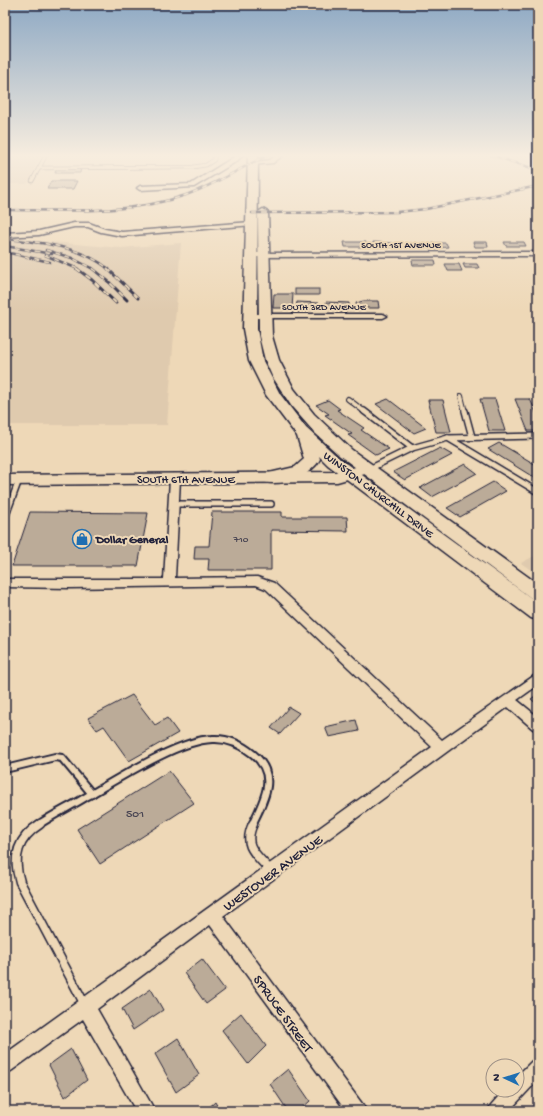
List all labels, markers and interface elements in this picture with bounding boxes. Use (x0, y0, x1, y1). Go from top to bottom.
street label: SOUTH 1ST AVENUE (361, 240, 442, 252)
street label: SOUTH 3RD AVENUE (282, 302, 367, 314)
street label: WINSTON CHURCHILL DRIVE (320, 450, 436, 542)
street label: SOUTH 6TH AVENUE (137, 474, 235, 488)
shop icon: Dollar General (71, 528, 93, 550)
place label: Dollar General (95, 534, 169, 548)
house number: 710 (233, 534, 249, 546)
house number: 501 (126, 808, 144, 822)
street label: WESTOVER AVENUE (220, 831, 328, 916)
street label: SPRUCE STREET (248, 973, 316, 1057)
north arrow (485, 1058, 525, 1098)
text: N (491, 1073, 503, 1081)

